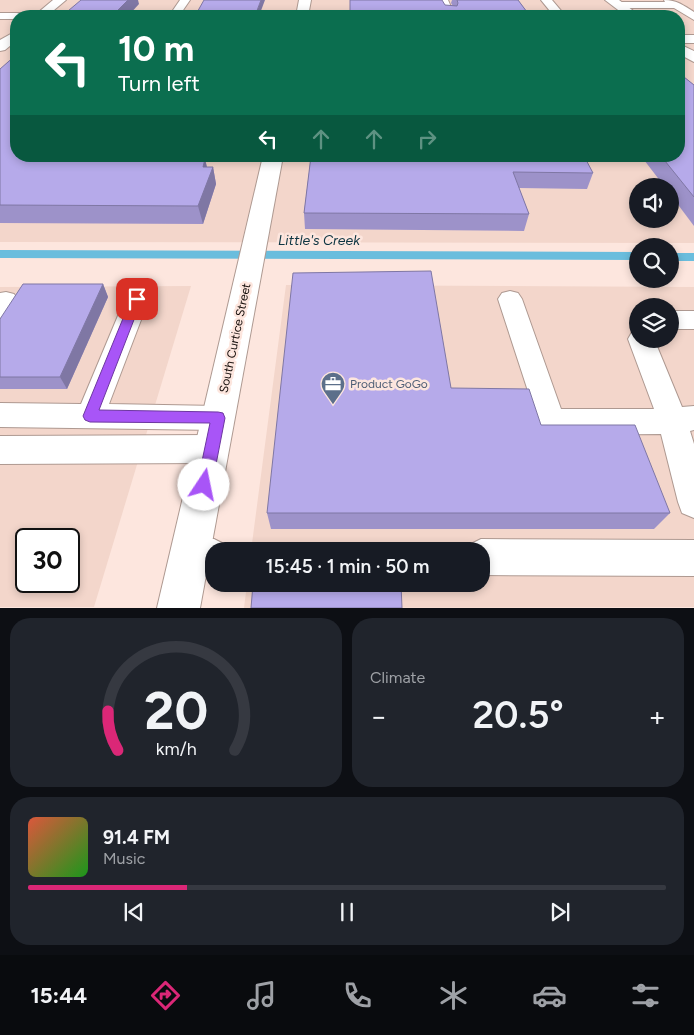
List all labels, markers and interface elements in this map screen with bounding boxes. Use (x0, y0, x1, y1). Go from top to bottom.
text: 10 m (118, 28, 194, 70)
icon: left (35, 30, 100, 95)
text: Turn left (118, 70, 200, 97)
icon: left (254, 125, 282, 153)
icon: ahead (307, 125, 335, 153)
icon: ahead (360, 125, 388, 153)
icon: right (413, 125, 441, 153)
map controls (629, 178, 679, 348)
button: sound (629, 178, 679, 228)
water label: Little's Creek (278, 232, 361, 249)
button: search (629, 238, 679, 288)
pin (116, 278, 158, 320)
street label: South Curtice Street (217, 282, 254, 394)
icon: arrive (123, 285, 151, 313)
button: layers (629, 298, 679, 348)
office icon: Product GoGo (320, 371, 346, 405)
place label: Product GoGo (350, 377, 428, 391)
position arrow (177, 458, 229, 510)
speed limit sign: 30 (15, 528, 80, 593)
text: 15:45 · 1 min · 50 m (266, 555, 430, 578)
text: Climate (370, 668, 425, 687)
text: 20 (144, 680, 208, 742)
text: 20.5° (472, 692, 564, 738)
text: − (370, 699, 387, 733)
text: + (649, 699, 666, 733)
text: km/h (156, 738, 196, 759)
text: 91.4 FM (103, 826, 170, 849)
text: Music (103, 849, 145, 868)
icon: previous (120, 898, 148, 926)
icon: pause (333, 898, 361, 926)
icon: next (546, 898, 574, 926)
icon: directions (148, 978, 183, 1013)
icon: music (244, 978, 279, 1013)
icon: phone (340, 978, 375, 1013)
icon: climate (436, 978, 471, 1013)
icon: car (532, 978, 567, 1013)
icon: filters (628, 978, 663, 1013)
text: 15:44 (31, 982, 87, 1009)

